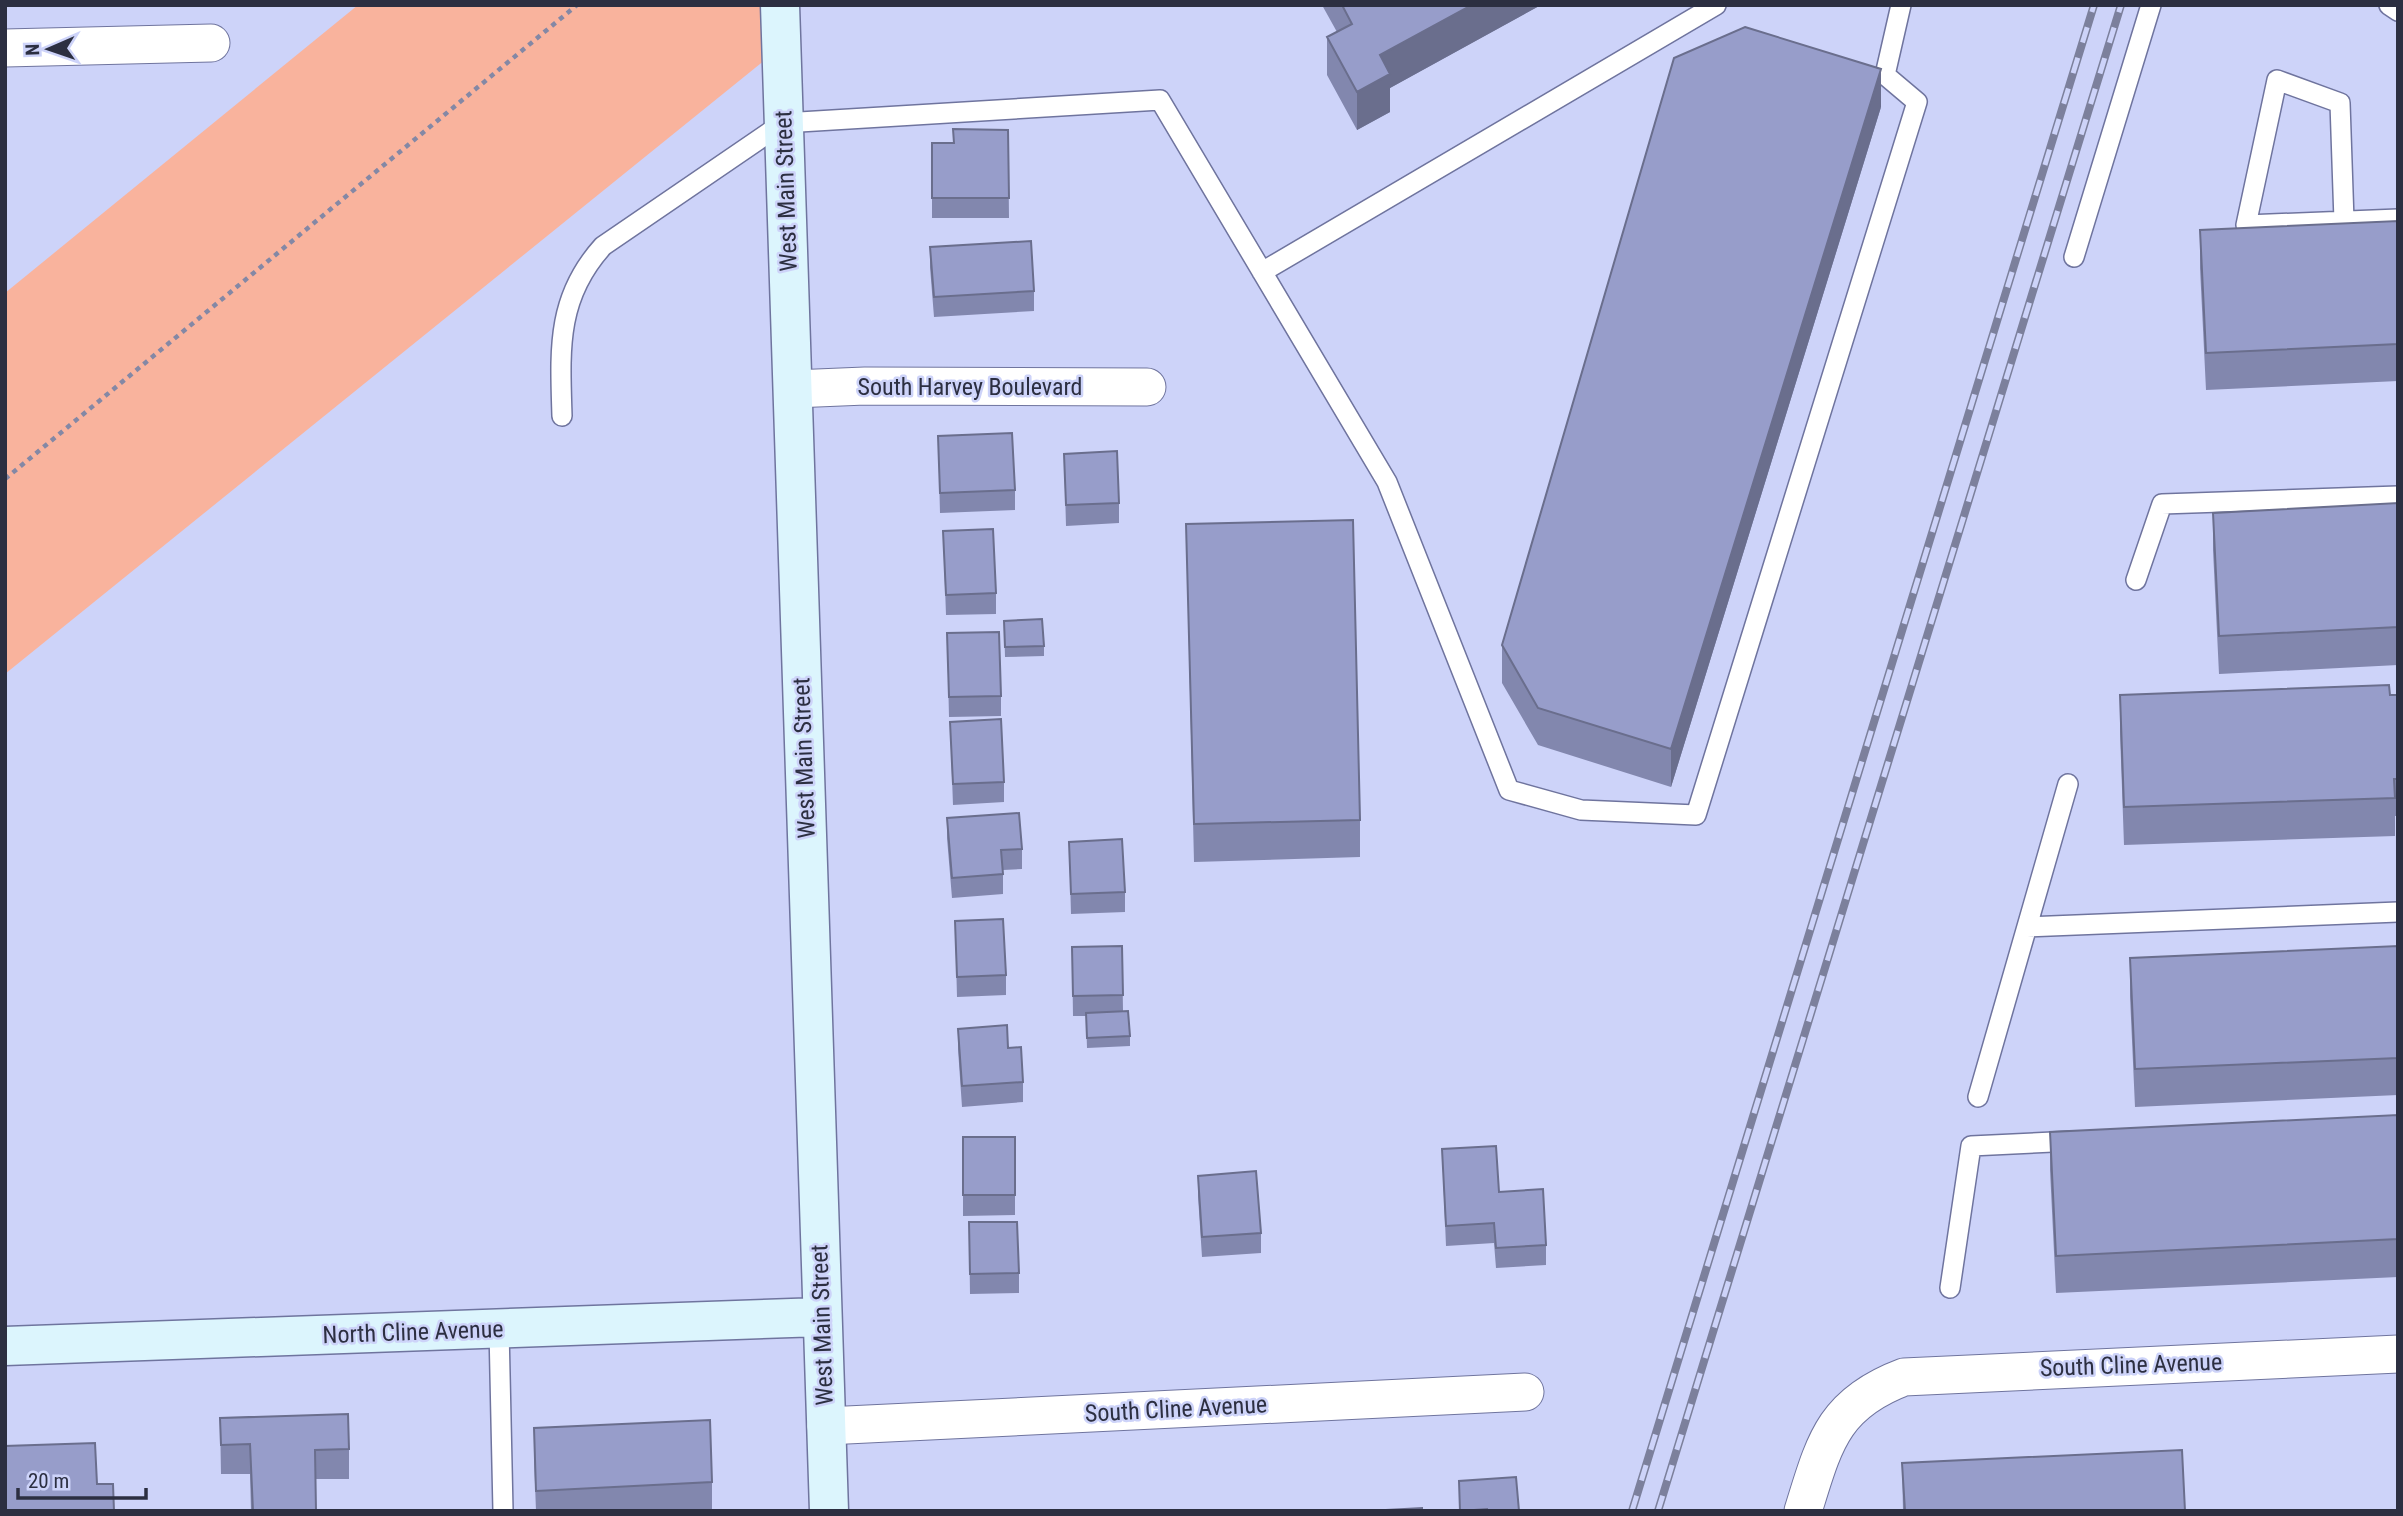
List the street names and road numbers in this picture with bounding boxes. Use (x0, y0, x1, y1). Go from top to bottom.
street label: West Main Street (769, 110, 803, 272)
street label: South Harvey Boulevard (858, 373, 1082, 401)
street label: West Main Street (787, 677, 821, 839)
street label: West Main Street (805, 1244, 839, 1406)
street label: North Cline Avenue (322, 1315, 504, 1349)
street label: South Cline Avenue (2039, 1348, 2223, 1382)
street label: South Cline Avenue (1084, 1390, 1268, 1428)

